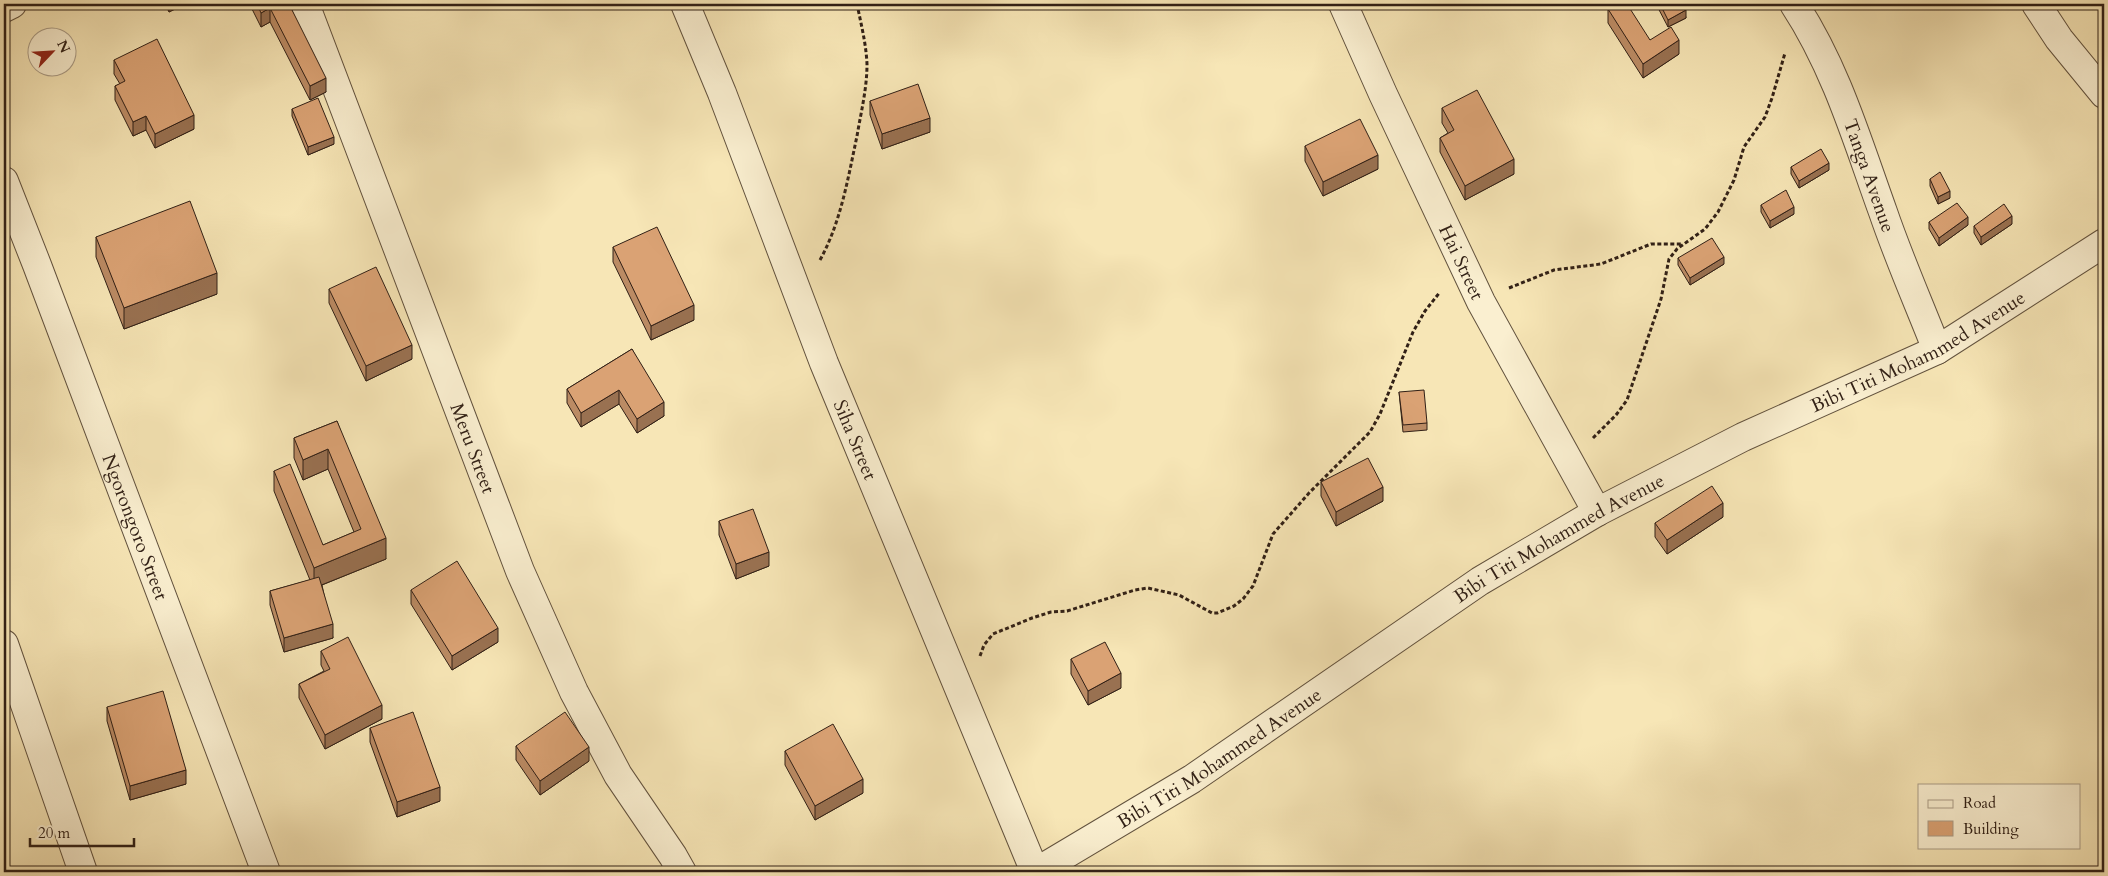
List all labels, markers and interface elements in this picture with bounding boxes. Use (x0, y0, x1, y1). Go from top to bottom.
north arrow (28, 28, 78, 78)
text: N (52, 37, 75, 56)
street label: Tanga Avenue (1837, 115, 1901, 236)
street label: Hai Street (1432, 220, 1490, 304)
street label: Bibi Titi Mohammed Avenue (1807, 285, 2030, 419)
street label: Siha Street (827, 396, 883, 484)
street label: Meru Street (444, 400, 501, 497)
street label: Ngorongoro Street (95, 450, 174, 604)
street label: Bibi Titi Mohammed Avenue (1449, 468, 1669, 609)
street label: Bibi Titi Mohammed Avenue (1113, 682, 1327, 835)
legend (1918, 784, 2080, 848)
text: Road (1963, 793, 1996, 813)
scale bar (30, 816, 134, 848)
text: Building (1963, 819, 2019, 839)
text: 20 m (38, 823, 70, 843)

